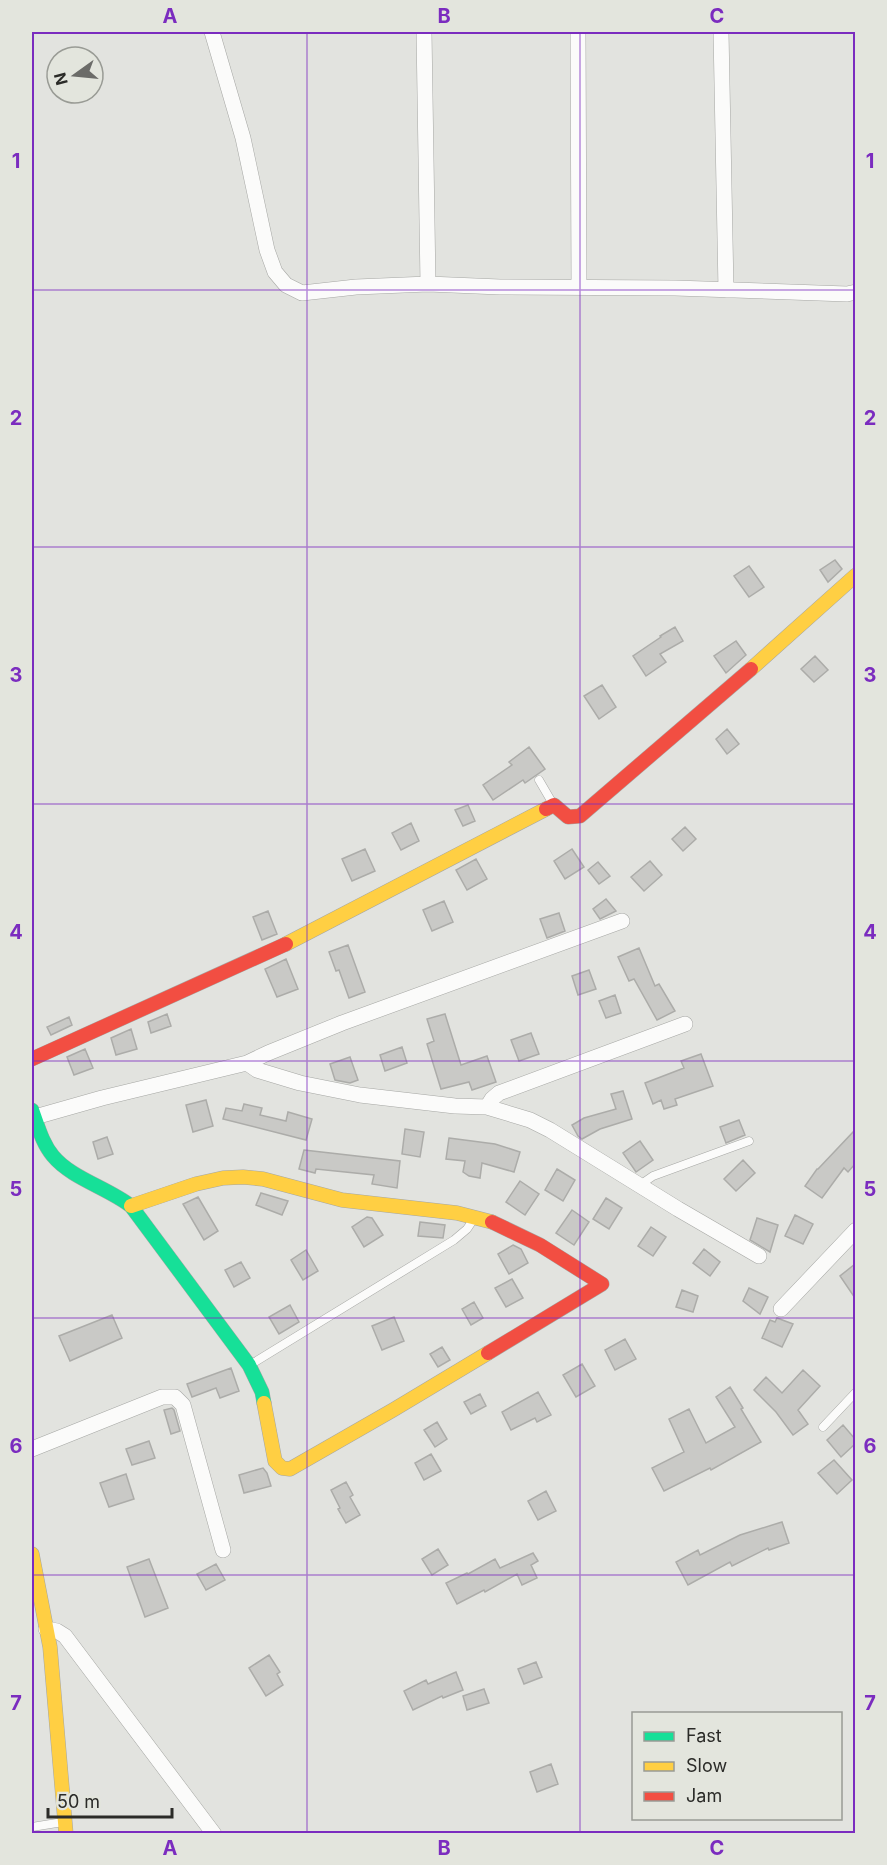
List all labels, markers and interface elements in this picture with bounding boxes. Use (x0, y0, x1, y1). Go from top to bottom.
text: A (163, 4, 178, 28)
text: B (437, 4, 451, 28)
text: C (710, 4, 724, 28)
north arrow (45, 45, 105, 105)
text: N (49, 70, 72, 87)
text: 1 (12, 149, 20, 173)
text: 1 (866, 149, 874, 173)
text: 2 (10, 406, 22, 430)
text: 2 (864, 406, 876, 430)
text: 3 (10, 663, 22, 687)
text: 3 (864, 663, 876, 687)
text: 4 (9, 920, 23, 944)
text: 4 (863, 920, 877, 944)
text: 5 (10, 1177, 22, 1201)
text: 5 (864, 1177, 876, 1201)
text: 6 (10, 1434, 23, 1458)
text: 6 (864, 1434, 877, 1458)
text: 7 (10, 1691, 22, 1715)
text: 7 (864, 1691, 876, 1715)
legend (632, 1712, 842, 1820)
text: Fast (686, 1725, 722, 1746)
text: Slow (686, 1755, 727, 1776)
scale bar (48, 1781, 172, 1819)
text: Jam (686, 1785, 722, 1806)
text: 50 m (57, 1791, 100, 1812)
text: A (163, 1836, 178, 1860)
text: B (437, 1836, 451, 1860)
text: C (710, 1836, 724, 1860)

